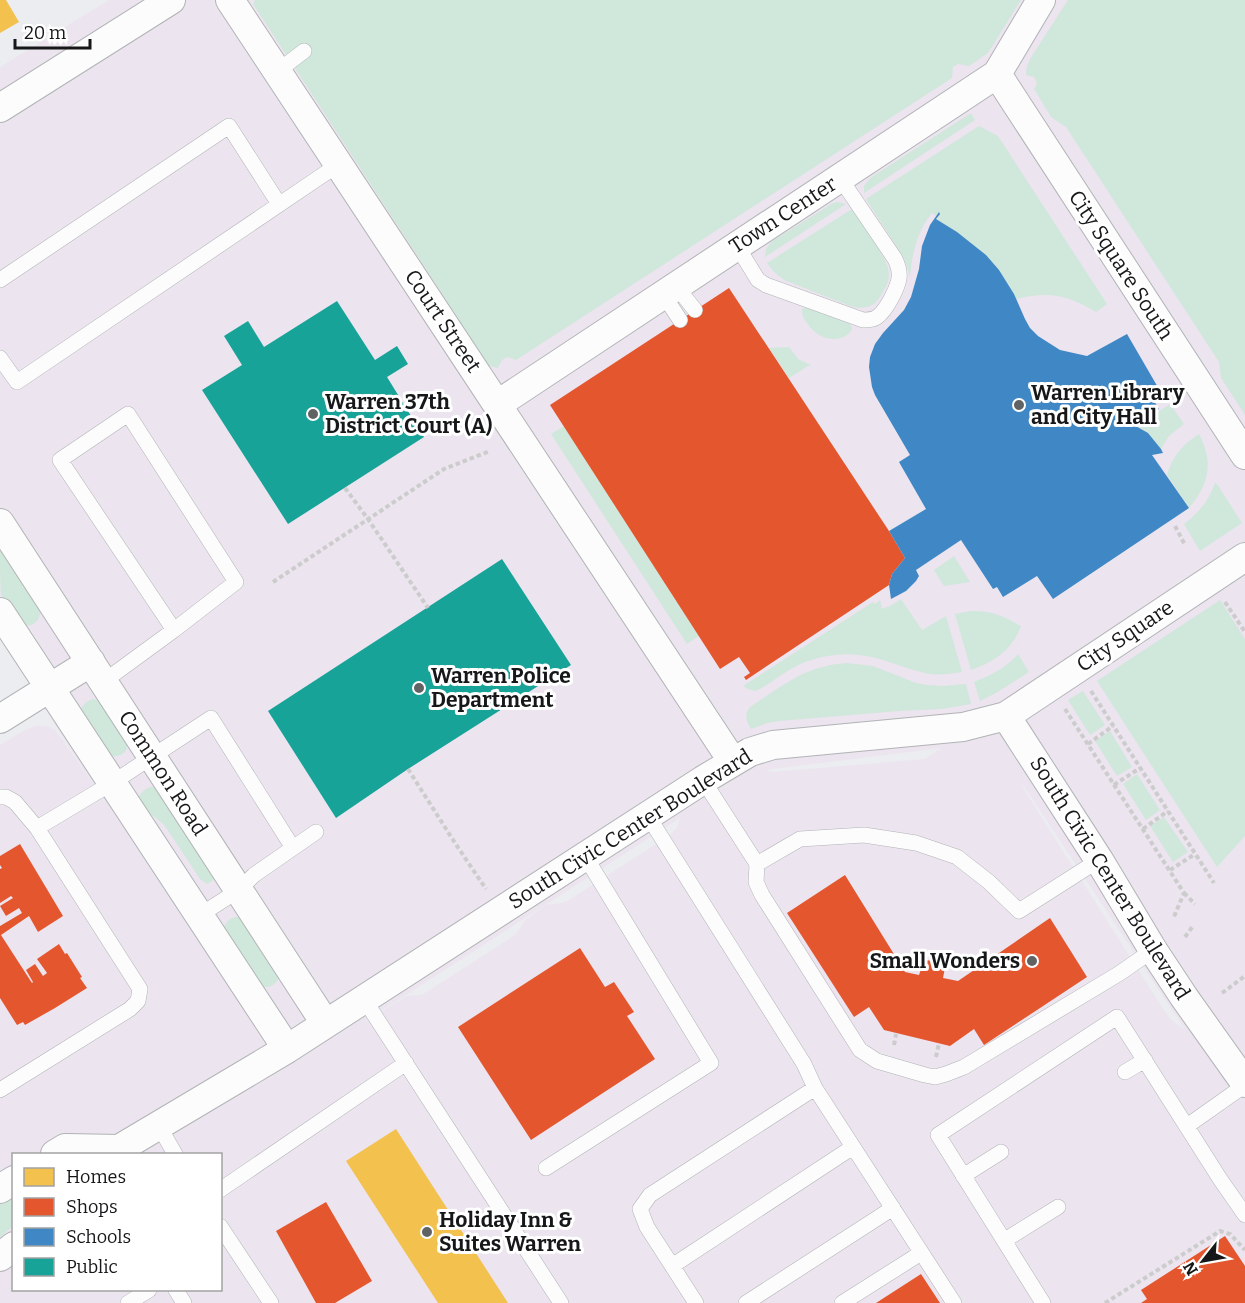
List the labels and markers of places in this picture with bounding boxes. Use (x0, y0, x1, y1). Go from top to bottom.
place label: Warren Library and City Hall (1031, 380, 1185, 430)
place label: Warren 37th District Court (A) (325, 389, 492, 439)
marker: Warren Library and City Hall (1012, 398, 1026, 412)
marker: Warren 37th District Court (A) (306, 407, 320, 421)
place label: Warren Police Department (431, 663, 571, 713)
marker: Warren Police Department (412, 681, 426, 695)
place label: Small Wonders (869, 948, 1020, 974)
marker: Small Wonders (1025, 954, 1039, 968)
place label: Holiday Inn & Suites Warren (439, 1207, 581, 1257)
marker: Holiday Inn & Suites Warren (420, 1225, 434, 1239)

